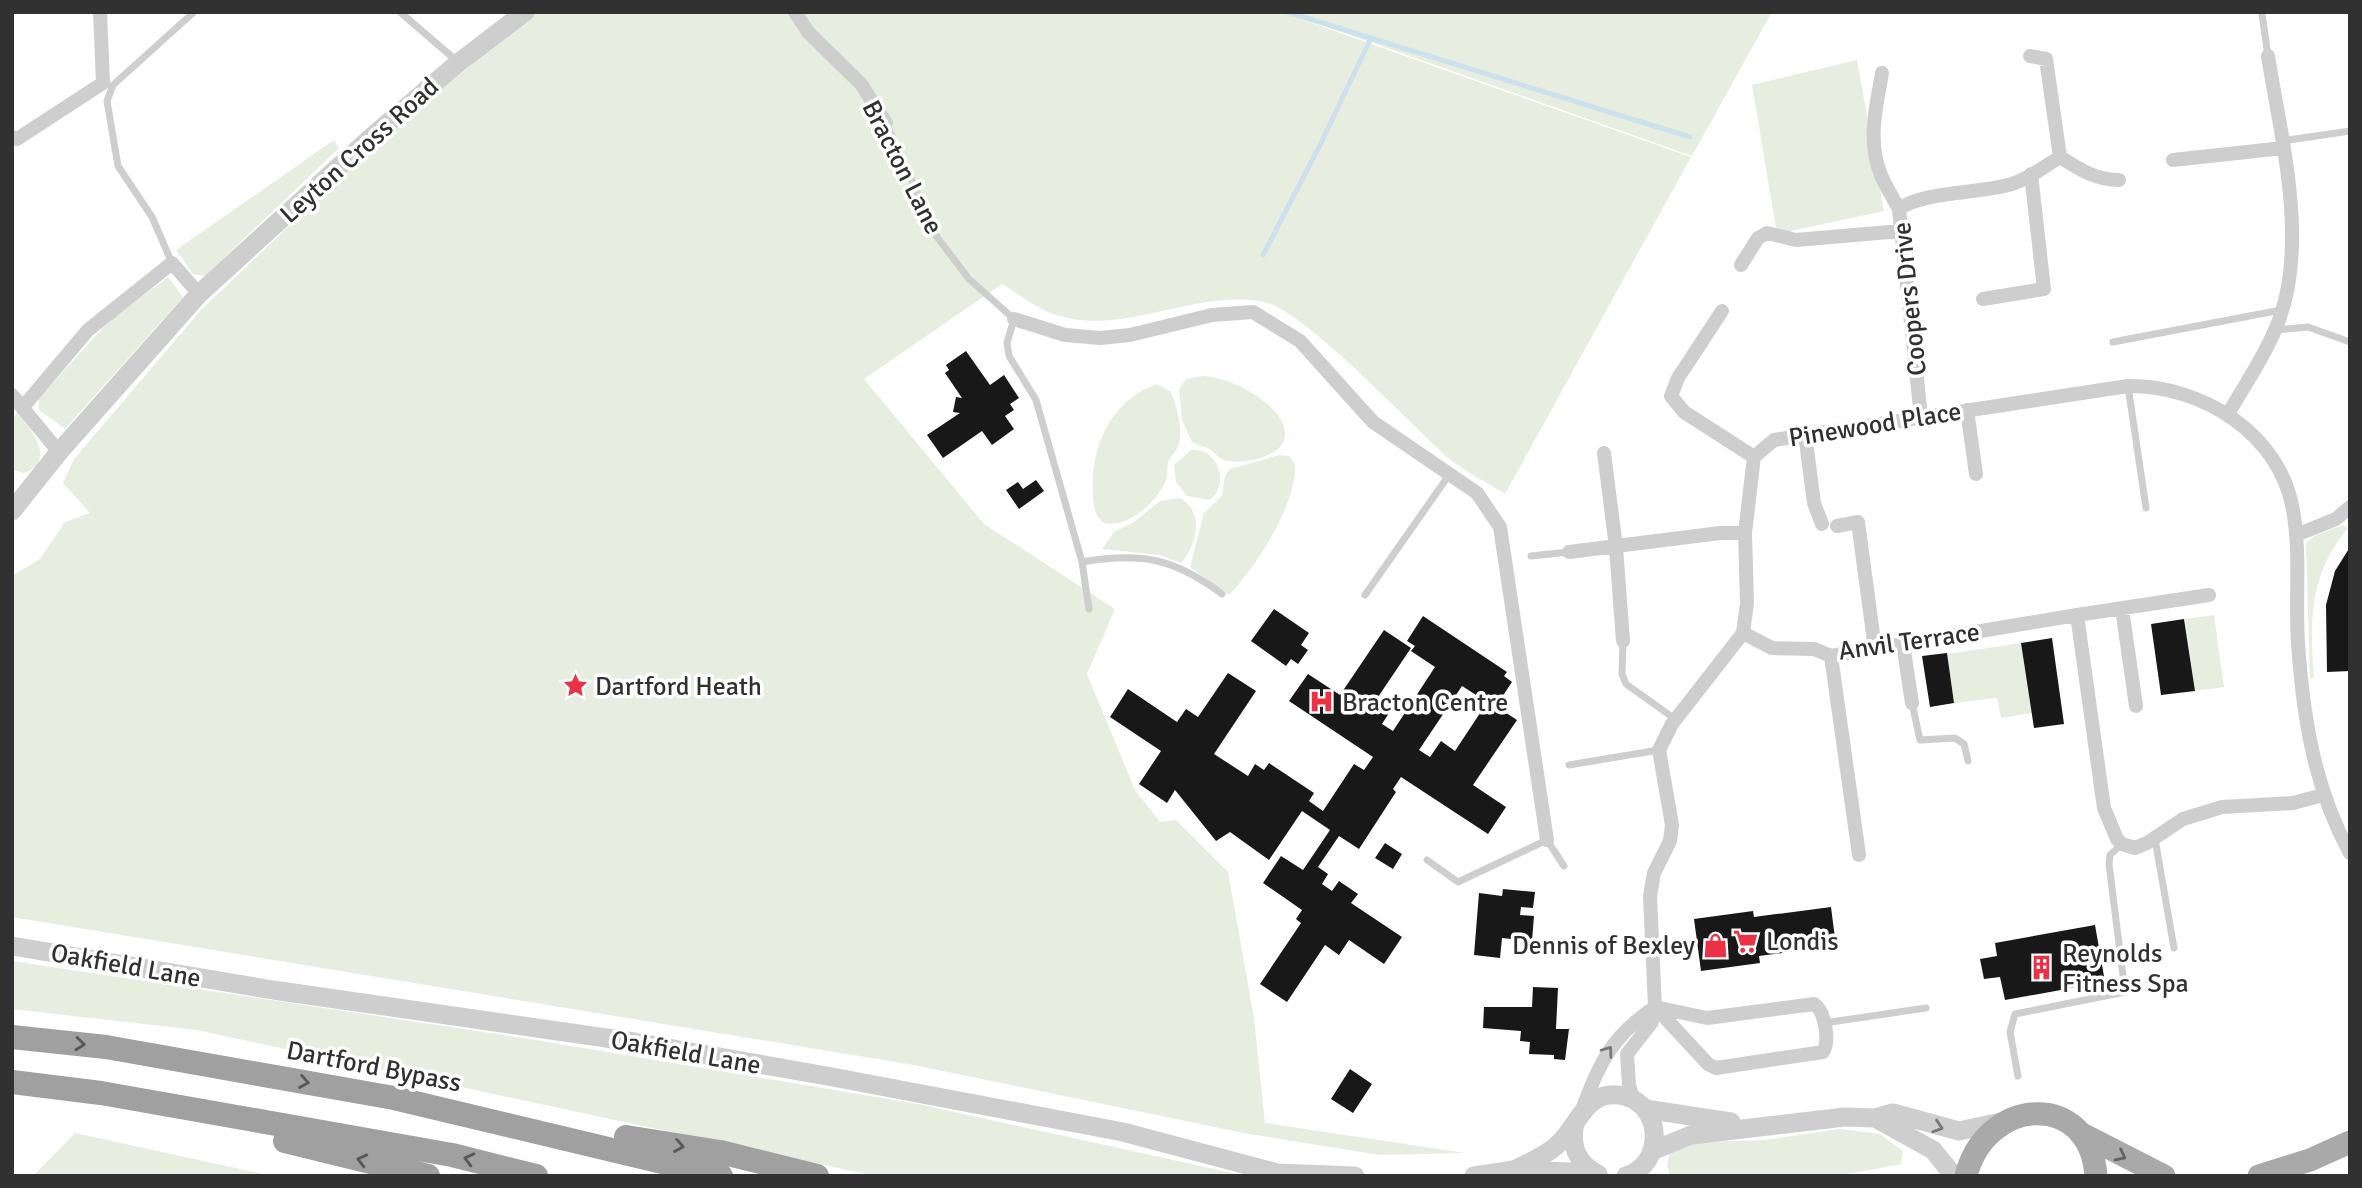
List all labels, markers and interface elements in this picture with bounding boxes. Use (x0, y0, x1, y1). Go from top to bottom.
street label: Leyton Cross Road (274, 71, 446, 230)
street label: Bracton Lane (855, 95, 950, 240)
street label: Coopers Drive (1886, 221, 1934, 377)
street label: Pinewood Place (1787, 396, 1964, 454)
street label: Anvil Terrace (1836, 616, 1982, 668)
place label: Dartford Heath (595, 671, 762, 703)
place icon: Dartford Heath (561, 672, 589, 700)
place label: Bracton Centre (1342, 687, 1508, 719)
hospital icon: Bracton Centre (1308, 688, 1336, 716)
place label: Londis (1766, 926, 1839, 958)
supermarket icon: Londis (1732, 927, 1760, 955)
place label: Dennis of Bexley (1512, 930, 1695, 962)
shop icon: Dennis of Bexley (1701, 931, 1729, 959)
street label: Oakfield Lane (48, 937, 203, 995)
place label: Reynolds Fitness Spa (2062, 938, 2189, 1000)
building icon: Reynolds Fitness Spa (2028, 954, 2056, 982)
street label: Oakfield Lane (608, 1024, 763, 1082)
street label: Dartford Bypass (284, 1034, 464, 1100)
one-way arrow (74, 1037, 86, 1052)
one-way arrow (1600, 1046, 1612, 1059)
one-way arrow (298, 1074, 310, 1089)
one-way arrow (1931, 1119, 1943, 1133)
one-way arrow (673, 1138, 685, 1153)
one-way arrow (2114, 1147, 2126, 1161)
one-way arrow (356, 1153, 368, 1168)
one-way arrow (463, 1153, 475, 1167)

